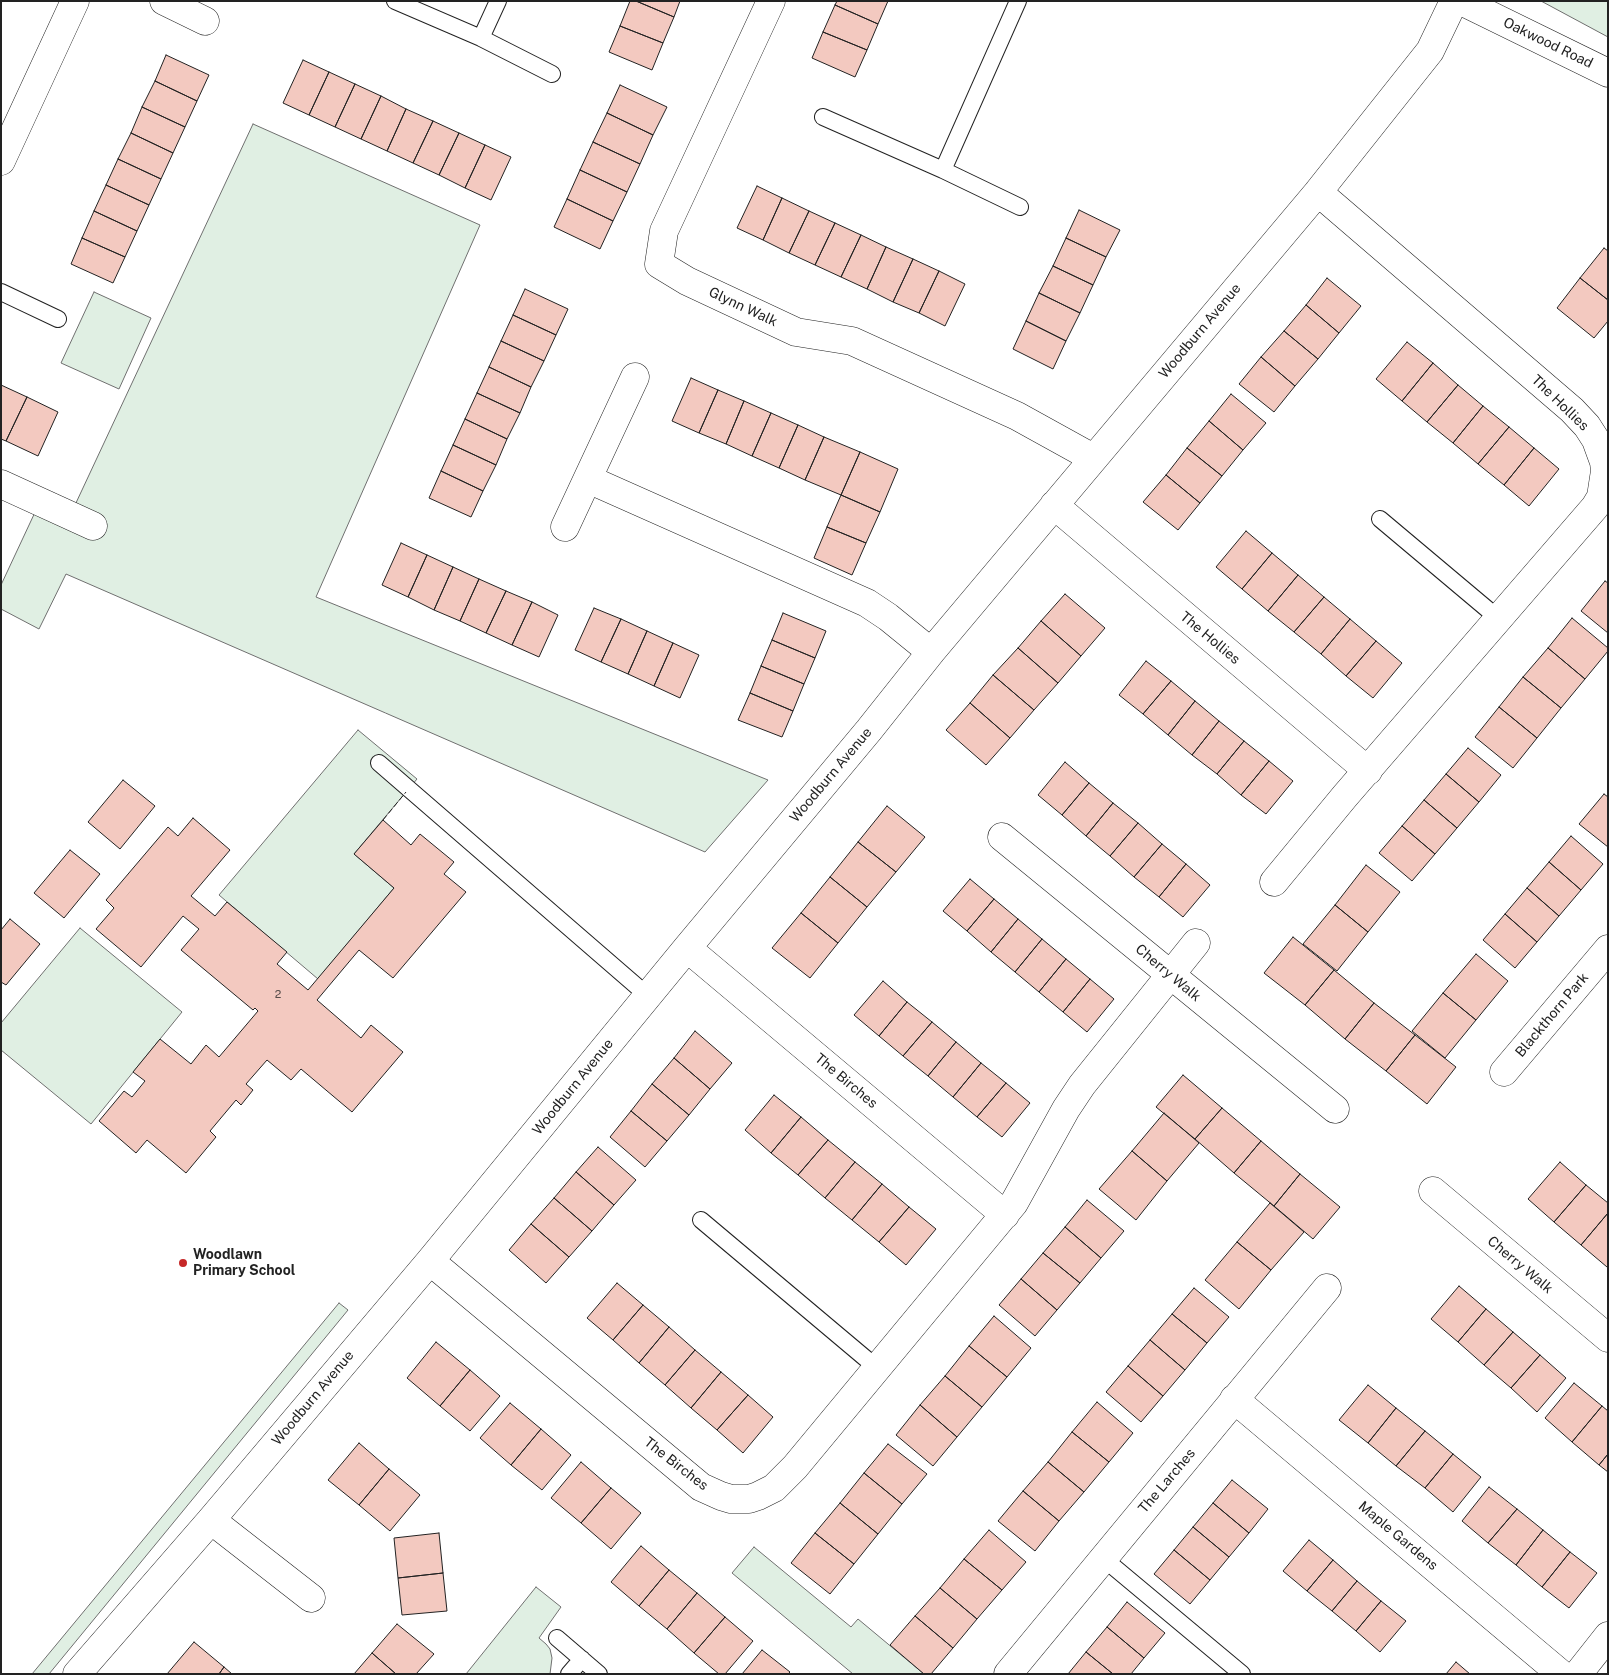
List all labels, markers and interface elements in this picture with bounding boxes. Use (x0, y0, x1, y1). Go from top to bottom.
street label: Oakwood Road (1501, 14, 1595, 72)
street label: Woodburn Avenue (1155, 280, 1245, 382)
street label: Glynn Walk (706, 284, 780, 330)
street label: The Hollies (1528, 372, 1592, 434)
street label: The Hollies (1177, 608, 1243, 668)
street label: Woodburn Avenue (786, 724, 876, 826)
street label: Cherry Walk (1132, 941, 1204, 1005)
street label: Blackthorn Park (1512, 969, 1592, 1061)
house number: 2 (275, 988, 281, 1002)
street label: Woodburn Avenue (529, 1036, 617, 1138)
street label: The Birches (811, 1050, 881, 1112)
street label: Cherry Walk (1484, 1233, 1556, 1297)
place label: Woodlawn Primary School (193, 1247, 295, 1280)
marker: Woodlawn Primary School (177, 1257, 189, 1269)
street label: Woodburn Avenue (268, 1347, 358, 1449)
street label: The Birches (641, 1434, 711, 1494)
street label: The Larches (1135, 1445, 1199, 1517)
street label: Maple Gardens (1355, 1498, 1441, 1574)

